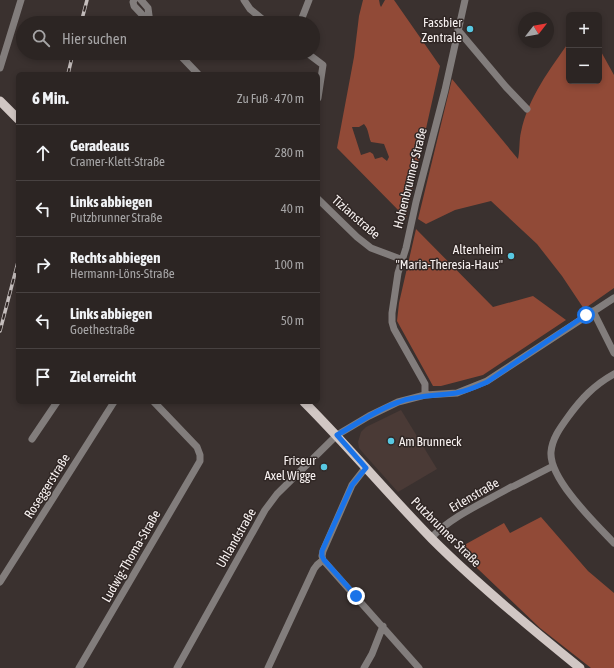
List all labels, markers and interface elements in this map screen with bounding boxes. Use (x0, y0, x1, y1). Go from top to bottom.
north arrow (518, 12, 554, 48)
map controls (566, 12, 602, 84)
button: + (566, 12, 602, 48)
place label: Fassbier Zentrale (421, 15, 462, 45)
search box (16, 16, 320, 60)
marker: Fassbier Zentrale (465, 24, 475, 34)
icon: search (30, 27, 52, 49)
text: Hier suchen (62, 30, 127, 47)
button: − (566, 48, 602, 84)
text: 6 Min. (32, 88, 69, 108)
text: Zu Fuß · 470 m (237, 91, 304, 106)
street label: Hohenbrunner Straße (390, 126, 430, 230)
text: Geradeaus (70, 137, 129, 154)
icon: ahead (32, 142, 54, 164)
text: 280 m (275, 145, 304, 160)
text: Cramer-Klett-Straße (70, 154, 165, 169)
street label: Tizianstraße (329, 192, 383, 242)
text: Links abbiegen (70, 193, 152, 210)
icon: left (32, 198, 54, 220)
text: 40 m (281, 201, 304, 216)
text: Putzbrunner Straße (70, 210, 162, 225)
place label: Altenheim "Maria-Theresia-Haus" (396, 242, 503, 272)
text: Rechts abbiegen (70, 249, 160, 266)
marker: Altenheim "Maria-Theresia-Haus" (506, 251, 516, 261)
icon: right (32, 254, 54, 276)
text: 100 m (275, 257, 304, 272)
text: Hermann-Löns-Straße (70, 266, 175, 281)
text: Links abbiegen (70, 305, 152, 322)
route start (577, 306, 595, 324)
icon: left (32, 310, 54, 332)
text: 50 m (281, 313, 304, 328)
text: Goethestraße (70, 322, 135, 337)
icon: arrive (32, 366, 54, 388)
text: Ziel erreicht (70, 368, 136, 385)
place label: Am Brunneck (399, 434, 462, 449)
marker: Am Brunneck (386, 436, 396, 446)
street label: Roseggerstraße (21, 451, 73, 521)
place label: Friseur Axel Wigge (264, 453, 316, 483)
marker: Friseur Axel Wigge (319, 462, 329, 472)
street label: Erlenstraße (446, 475, 502, 515)
street label: Putzbrunner Straße (408, 494, 484, 570)
street label: Uhlandstraße (213, 506, 259, 570)
street label: Ludwig-Thoma-Straße (99, 507, 163, 605)
route end (347, 587, 365, 605)

